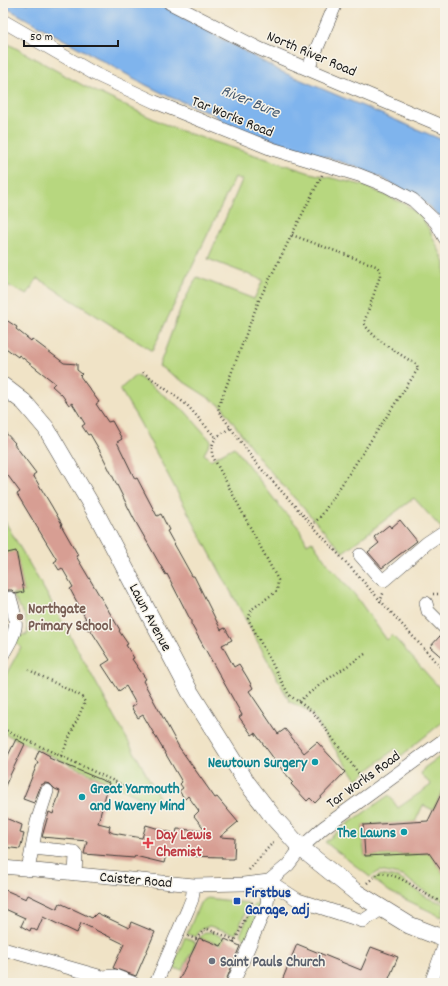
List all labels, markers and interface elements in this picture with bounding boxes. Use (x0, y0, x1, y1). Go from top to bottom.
scale bar (24, 22, 118, 48)
street label: North River Road (263, 26, 359, 84)
text: 50 m (30, 29, 53, 46)
water label: River Bure (217, 80, 284, 125)
street label: Tar Works Road (188, 91, 277, 144)
street label: Lawn Avenue (122, 580, 177, 656)
place label: Northgate Primary School (28, 599, 112, 638)
marker: Northgate Primary School (15, 612, 25, 622)
street label: Tar Works Road (323, 746, 406, 815)
place label: Newtown Surgery (208, 753, 308, 775)
marker: Newtown Surgery (310, 757, 320, 767)
place label: Great Yarmouth and Waveny Mind (90, 779, 185, 818)
marker: Great Yarmouth and Waveny Mind (77, 792, 87, 802)
place label: The Lawns (337, 823, 396, 845)
place label: Day Lewis Chemist (156, 825, 212, 864)
marker: The Lawns (399, 827, 409, 837)
marker: Day Lewis Chemist (143, 838, 153, 848)
street label: Caister Road (99, 867, 173, 895)
place label: Firstbus Garage, adj (245, 883, 310, 922)
marker: Firstbus Garage, adj (232, 896, 242, 906)
place label: Saint Pauls Church (220, 952, 325, 974)
marker: Saint Pauls Church (207, 956, 217, 966)

